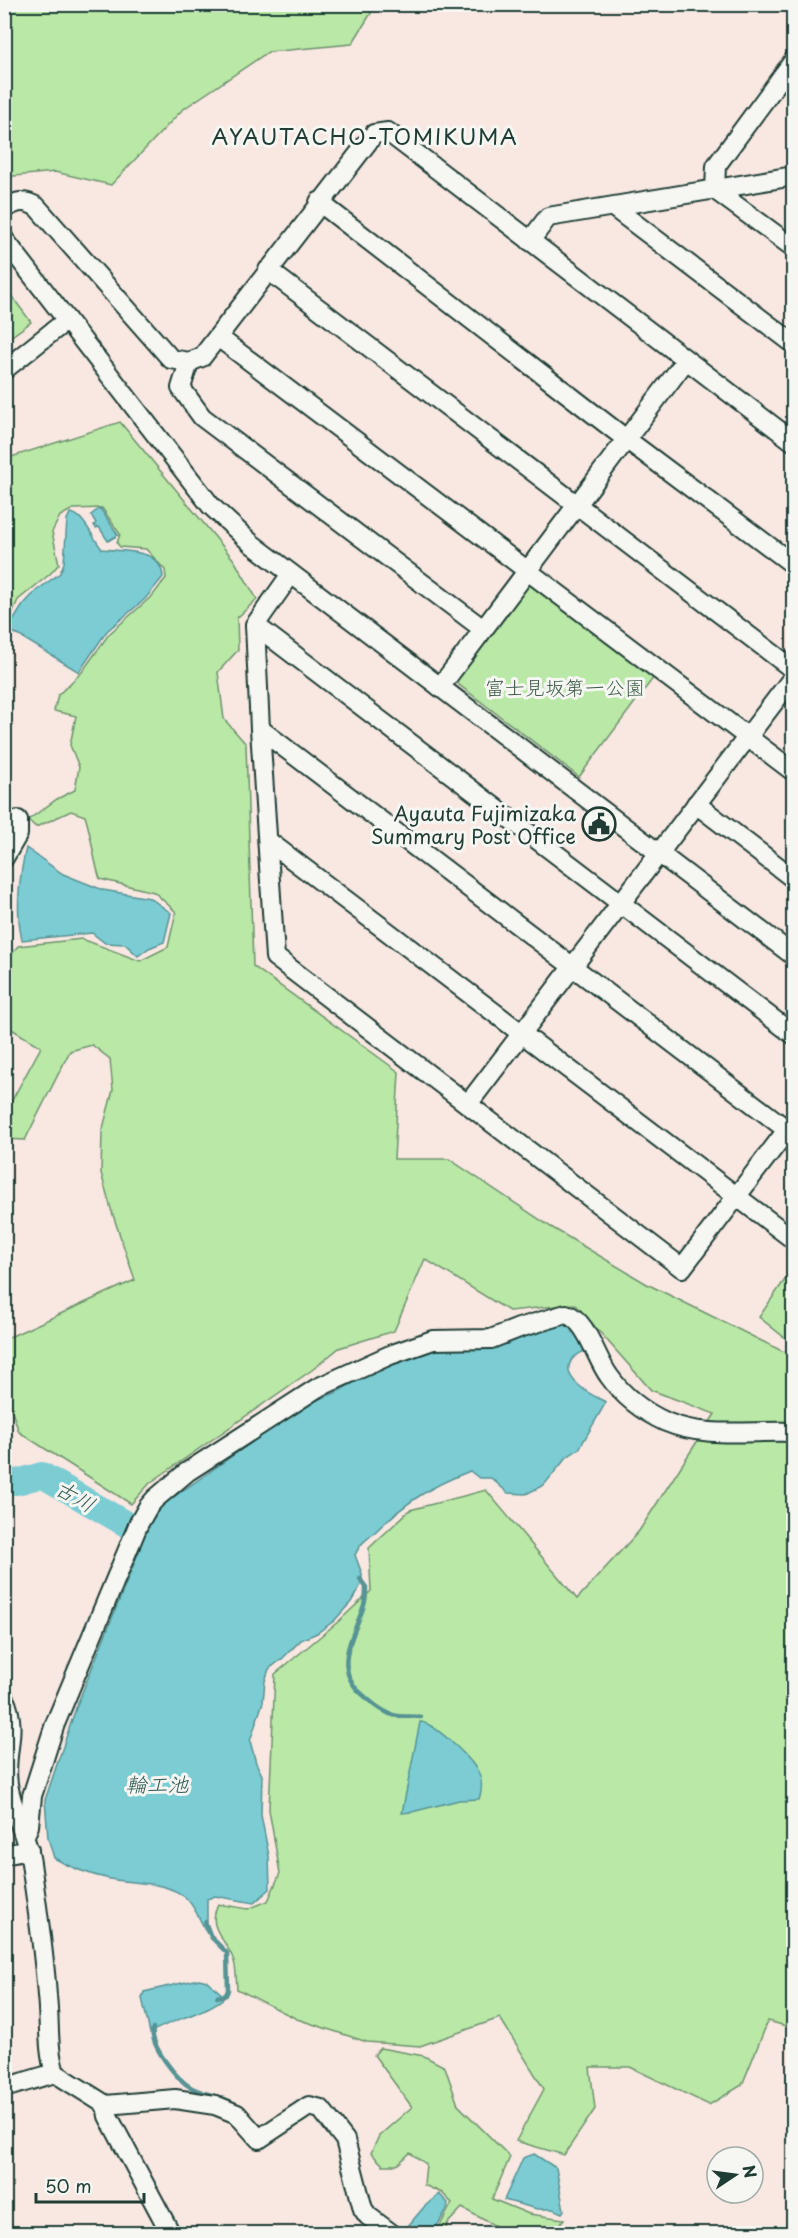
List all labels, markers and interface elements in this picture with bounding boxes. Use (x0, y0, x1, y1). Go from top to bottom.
district label: AYAUTACHO-TOMIKUMA (212, 119, 518, 152)
park label: 富士見坂第一公園 (485, 672, 645, 702)
place label: Ayauta Fujimizaka Summary Post Office (371, 798, 576, 851)
public building icon: Ayauta Fujimizaka Summary Post Office (581, 806, 617, 842)
water label: 古川 (50, 1471, 102, 1519)
water label: 輪工池 (126, 1767, 189, 1799)
north arrow (705, 2145, 765, 2205)
text: N (737, 2163, 764, 2180)
scale bar (36, 2166, 144, 2204)
text: 50 m (45, 2172, 92, 2199)

